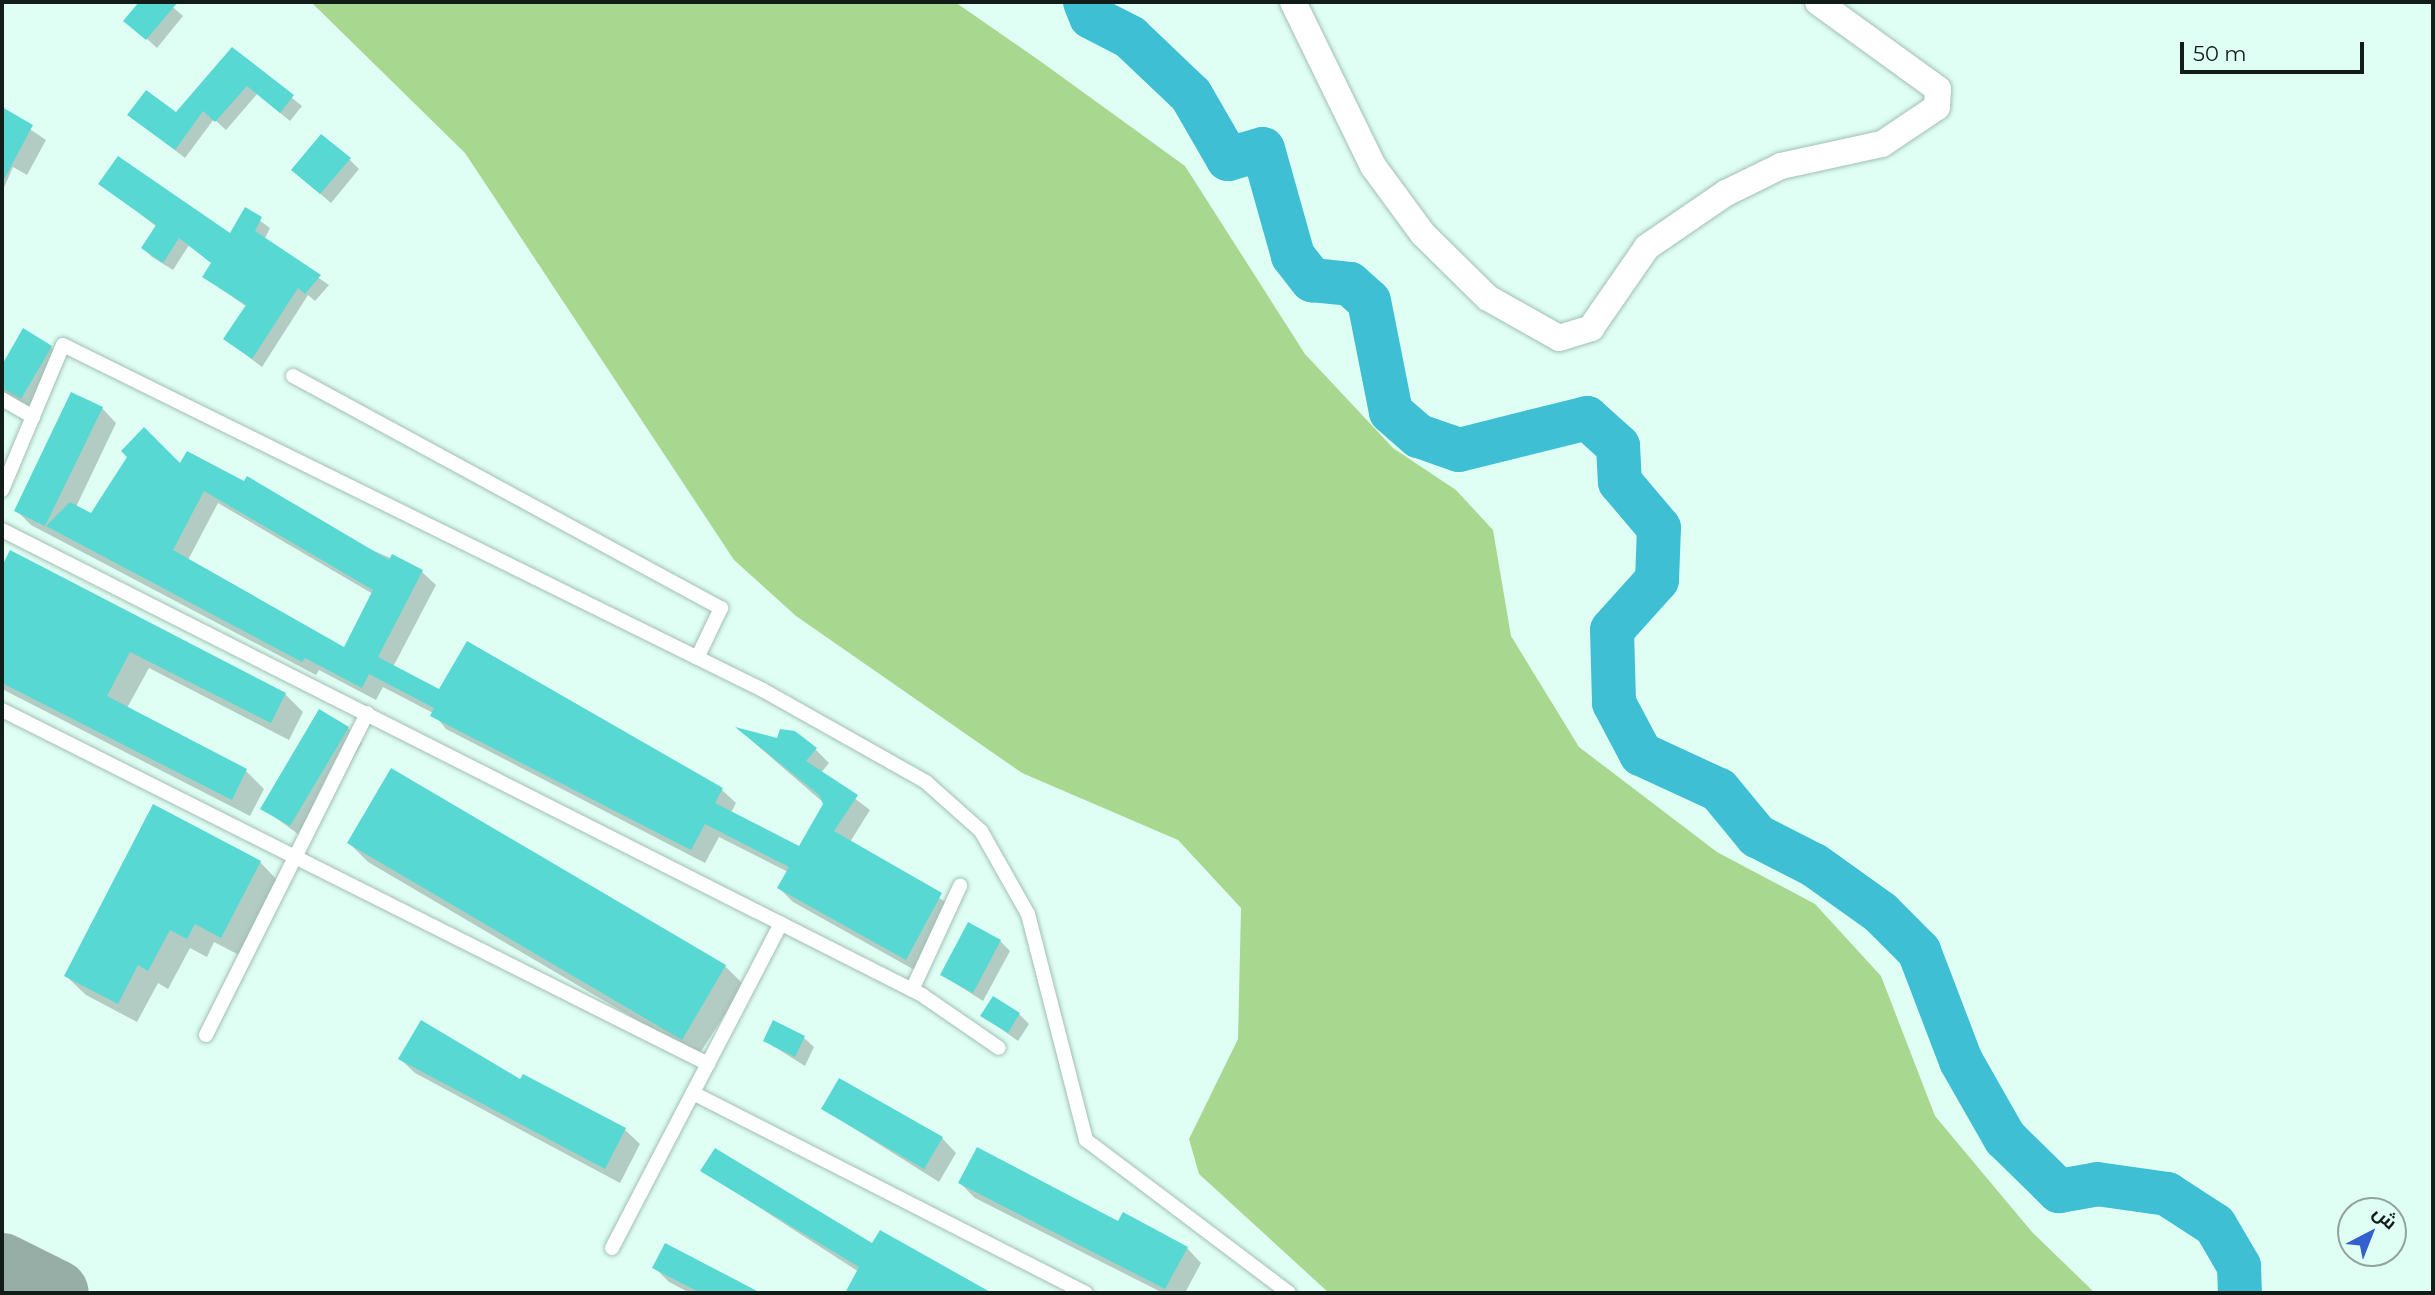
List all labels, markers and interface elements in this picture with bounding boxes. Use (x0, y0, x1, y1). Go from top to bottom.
scale bar (2183, 28, 2367, 72)
text: 50 m (2193, 41, 2247, 66)
north arrow (2337, 1197, 2407, 1267)
text: ش (2368, 1201, 2402, 1234)

